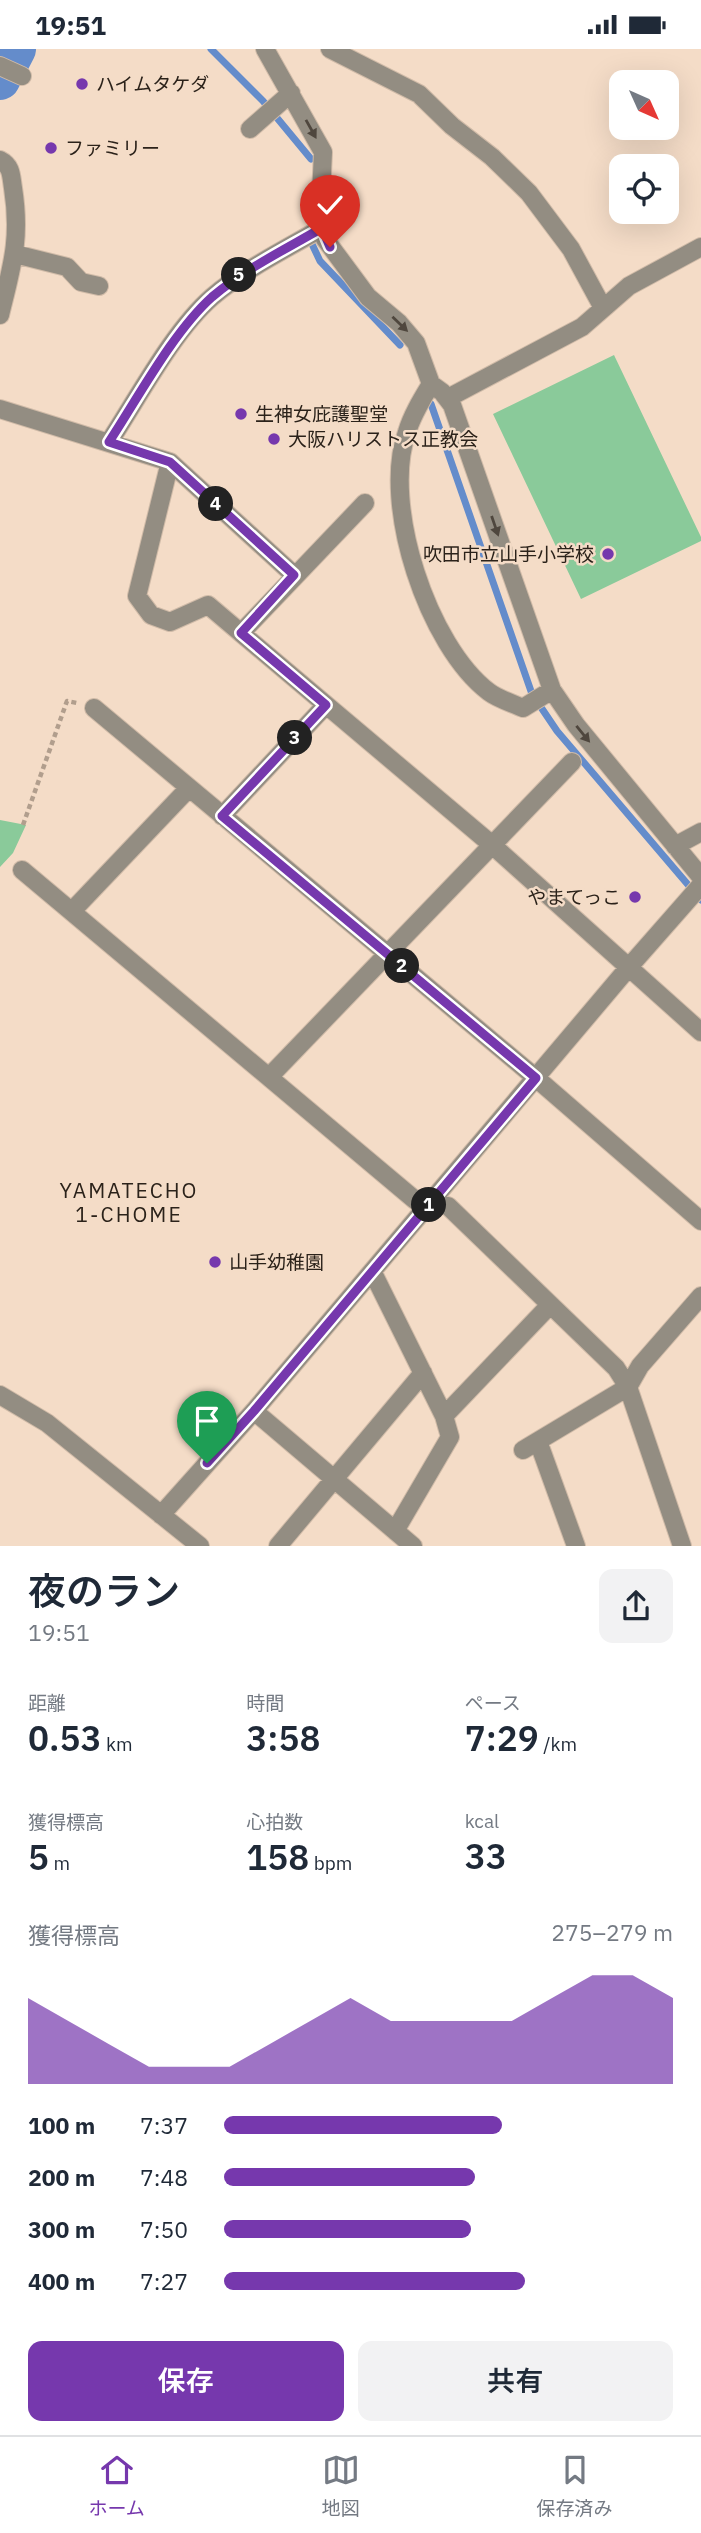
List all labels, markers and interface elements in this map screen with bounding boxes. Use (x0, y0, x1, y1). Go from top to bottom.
text: 19:51 (35, 8, 106, 42)
north arrow (609, 70, 679, 140)
map controls (609, 70, 679, 224)
place label: ハイムタケダ (96, 72, 209, 96)
marker: ハイムタケダ (74, 76, 90, 92)
one-way arrow (305, 120, 317, 139)
place label: ファミリー (65, 136, 160, 160)
marker: ファミリー (43, 140, 59, 156)
button: locate (609, 154, 679, 224)
pin (300, 175, 360, 247)
icon: check (311, 186, 349, 224)
pin: 5 (222, 257, 256, 293)
text: 5 (233, 262, 244, 286)
one-way arrow (391, 316, 408, 333)
place label: 生神女庇護聖堂 (255, 402, 388, 426)
marker: 生神女庇護聖堂 (233, 406, 249, 422)
place label: 大阪ハリストス正教会 (288, 427, 478, 451)
marker: 大阪ハリストス正教会 (266, 431, 282, 447)
pin: 4 (198, 487, 234, 521)
text: 4 (210, 491, 221, 515)
one-way arrow (490, 516, 501, 537)
place label: 吹田市立山手小学校 (423, 542, 594, 566)
marker: 吹田市立山手小学校 (600, 546, 616, 562)
pin: 3 (278, 721, 312, 755)
text: 3 (289, 725, 300, 749)
one-way arrow (576, 725, 591, 743)
place label: やまてっこ (527, 885, 621, 909)
marker: やまてっこ (627, 889, 643, 905)
pin: 2 (384, 949, 420, 983)
text: 2 (396, 953, 407, 977)
district label: YAMATECHO 1-CHOME (60, 1176, 198, 1228)
pin: 1 (412, 1187, 446, 1223)
text: 1 (423, 1192, 434, 1216)
place label: 山手幼稚園 (229, 1250, 324, 1274)
marker: 山手幼稚園 (207, 1254, 223, 1270)
pin (177, 1391, 237, 1463)
icon: arrive (188, 1402, 226, 1440)
text: 夜のラン (28, 1566, 180, 1615)
button: share (599, 1569, 673, 1643)
text: 19:51 (28, 1617, 90, 1647)
text: 距離 (28, 1691, 66, 1715)
text: 時間 (246, 1691, 284, 1715)
text: ペース (465, 1691, 521, 1715)
text: 0.53 (28, 1715, 101, 1761)
text: 3:58 (246, 1715, 321, 1761)
text: 7:29 (465, 1715, 539, 1761)
text: km (101, 1732, 133, 1756)
text: /km (539, 1732, 577, 1756)
text: kcal (465, 1809, 499, 1833)
text: 獲得標高 (28, 1810, 104, 1834)
text: 心拍数 (246, 1810, 303, 1834)
text: 33 (465, 1833, 507, 1879)
text: 5 (28, 1834, 49, 1880)
text: 158 (246, 1834, 309, 1880)
text: m (49, 1851, 70, 1875)
text: bpm (309, 1851, 352, 1875)
text: 275–279 m (551, 1917, 673, 1947)
text: 獲得標高 (28, 1920, 120, 1950)
text: 100 m (28, 2110, 95, 2140)
text: 7:37 (140, 2110, 188, 2140)
text: 200 m (28, 2162, 95, 2192)
text: 7:48 (140, 2162, 188, 2192)
text: 300 m (28, 2214, 95, 2244)
text: 7:50 (140, 2214, 188, 2244)
text: 400 m (28, 2266, 95, 2296)
text: 7:27 (140, 2266, 188, 2296)
button: 保存 (28, 2341, 344, 2421)
button: 共有 (358, 2341, 673, 2421)
tab: ホーム (88, 2451, 145, 2520)
tab: 地図 (322, 2451, 360, 2520)
tab: 保存済み (537, 2451, 613, 2520)

